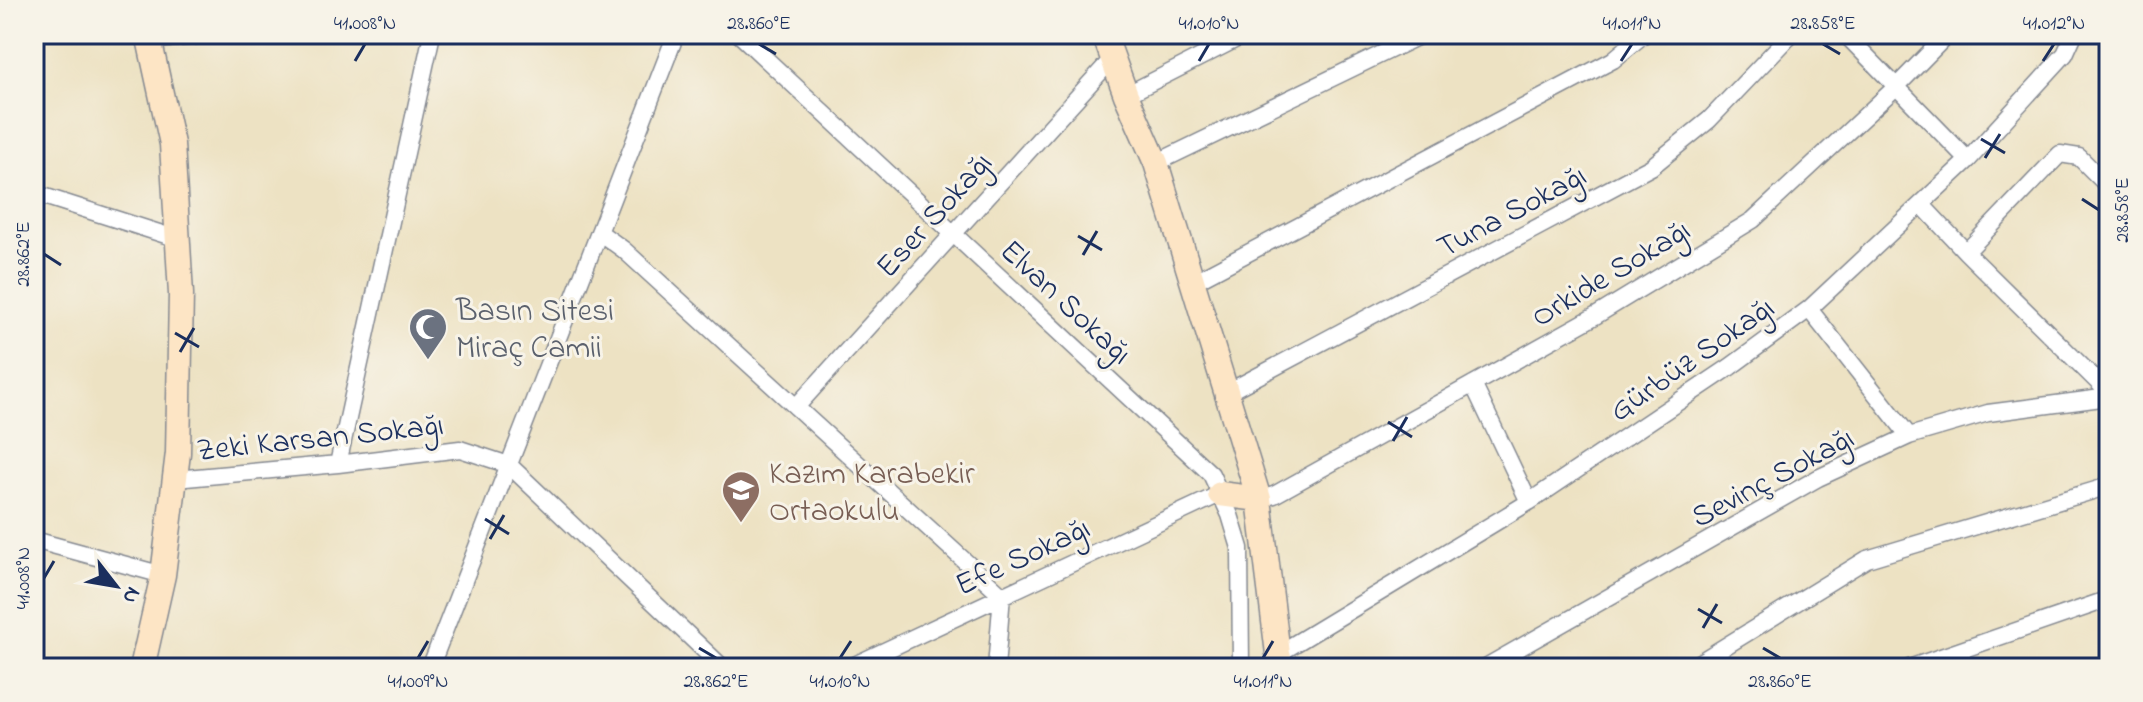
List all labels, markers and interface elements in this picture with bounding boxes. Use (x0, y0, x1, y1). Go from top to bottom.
text: 41.008°N (334, 10, 396, 39)
text: 28.860°E (727, 10, 791, 39)
text: 41.010°N (1178, 10, 1240, 39)
text: 41.011°N (1603, 10, 1661, 39)
text: 28.858°E (1790, 10, 1856, 39)
text: 41.012°N (2023, 10, 2085, 39)
street label: Eser Sokağı (866, 143, 1006, 291)
street label: Tuna Sokağı (1429, 154, 1596, 273)
text: 28.858°E (2109, 177, 2138, 243)
street label: Orkide Sokağı (1523, 209, 1701, 342)
text: 28.862°E (10, 221, 39, 287)
street label: Elvan Sokağı (987, 230, 1141, 378)
street label: Gürbüz Sokağı (1601, 286, 1786, 436)
place label: Basın Sitesi Miraç Camii (455, 289, 614, 373)
mosque icon: Basın Sitesi Miraç Camii (407, 306, 449, 361)
street label: Zeki Karsan Sokağı (195, 403, 446, 477)
street label: Sevinç Sokağı (1684, 416, 1864, 543)
place label: Kazım Karabekir Ortaokulu (769, 452, 975, 536)
school or university icon: Kazım Karabekir Ortaokulu (720, 469, 762, 524)
street label: Efe Sokağı (948, 506, 1099, 611)
north arrow (76, 546, 156, 626)
text: 41.008°N (10, 547, 39, 609)
text: N (113, 580, 148, 609)
text: 41.009°N (388, 668, 448, 697)
text: 28.862°E (683, 668, 749, 697)
text: 41.010°N (809, 668, 871, 697)
text: 41.011°N (1234, 668, 1292, 697)
text: 28.860°E (1748, 668, 1812, 697)

